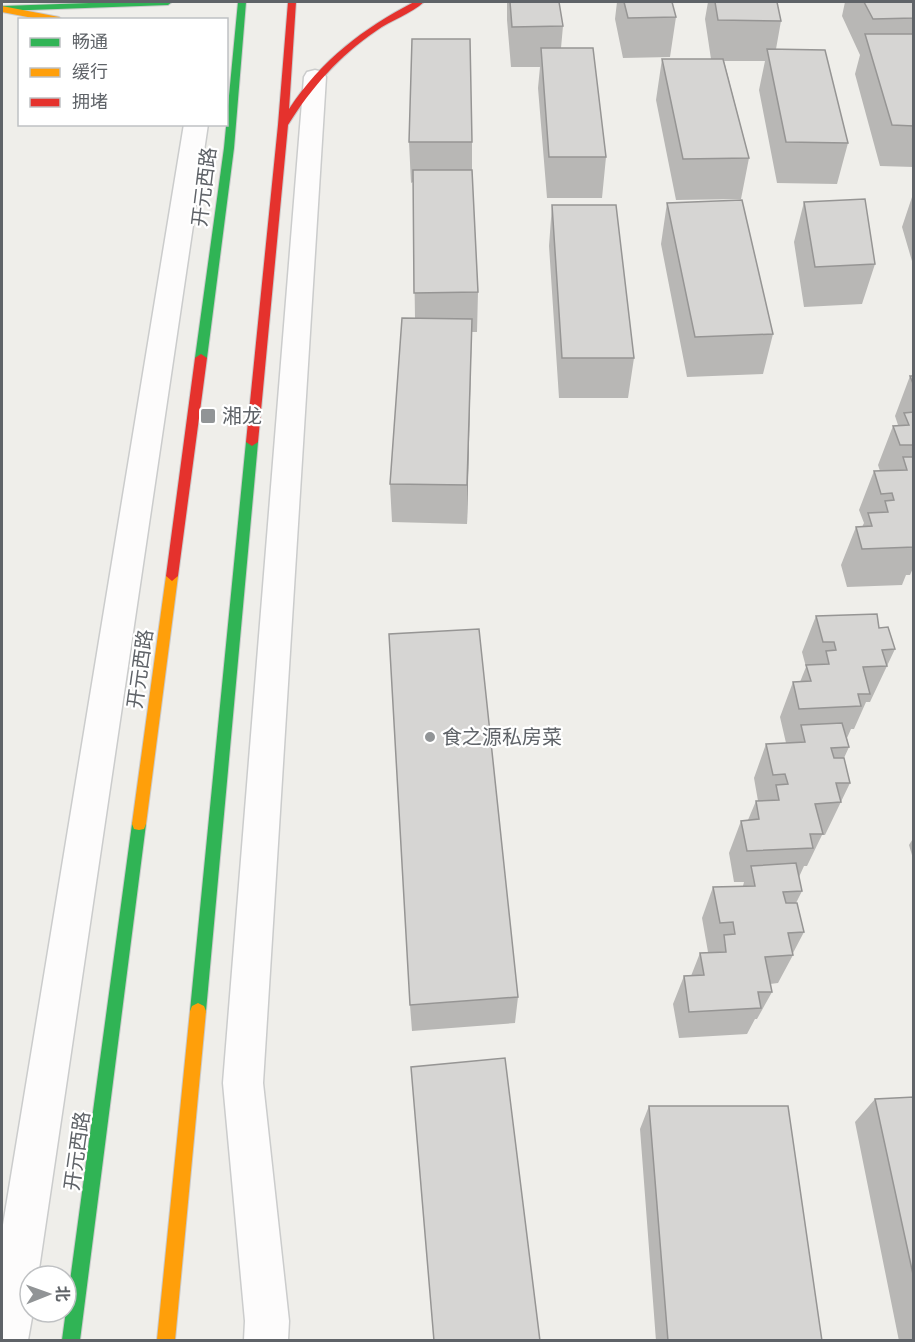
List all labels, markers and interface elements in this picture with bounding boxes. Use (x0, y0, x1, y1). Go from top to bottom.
legend (18, 18, 228, 126)
text: 畅通 (72, 30, 108, 53)
text: 缓行 (72, 60, 108, 83)
text: 拥堵 (72, 90, 108, 113)
street label: 开元西路 (186, 146, 222, 228)
place label: 湘龙 (222, 403, 262, 429)
marker: 湘龙 (199, 407, 217, 425)
street label: 开元西路 (122, 628, 158, 710)
place label: 食之源私房菜 (442, 724, 562, 750)
marker: 食之源私房菜 (423, 730, 437, 744)
street label: 开元西路 (59, 1110, 95, 1192)
north arrow (18, 1264, 78, 1324)
text: 北 (52, 1286, 73, 1302)

